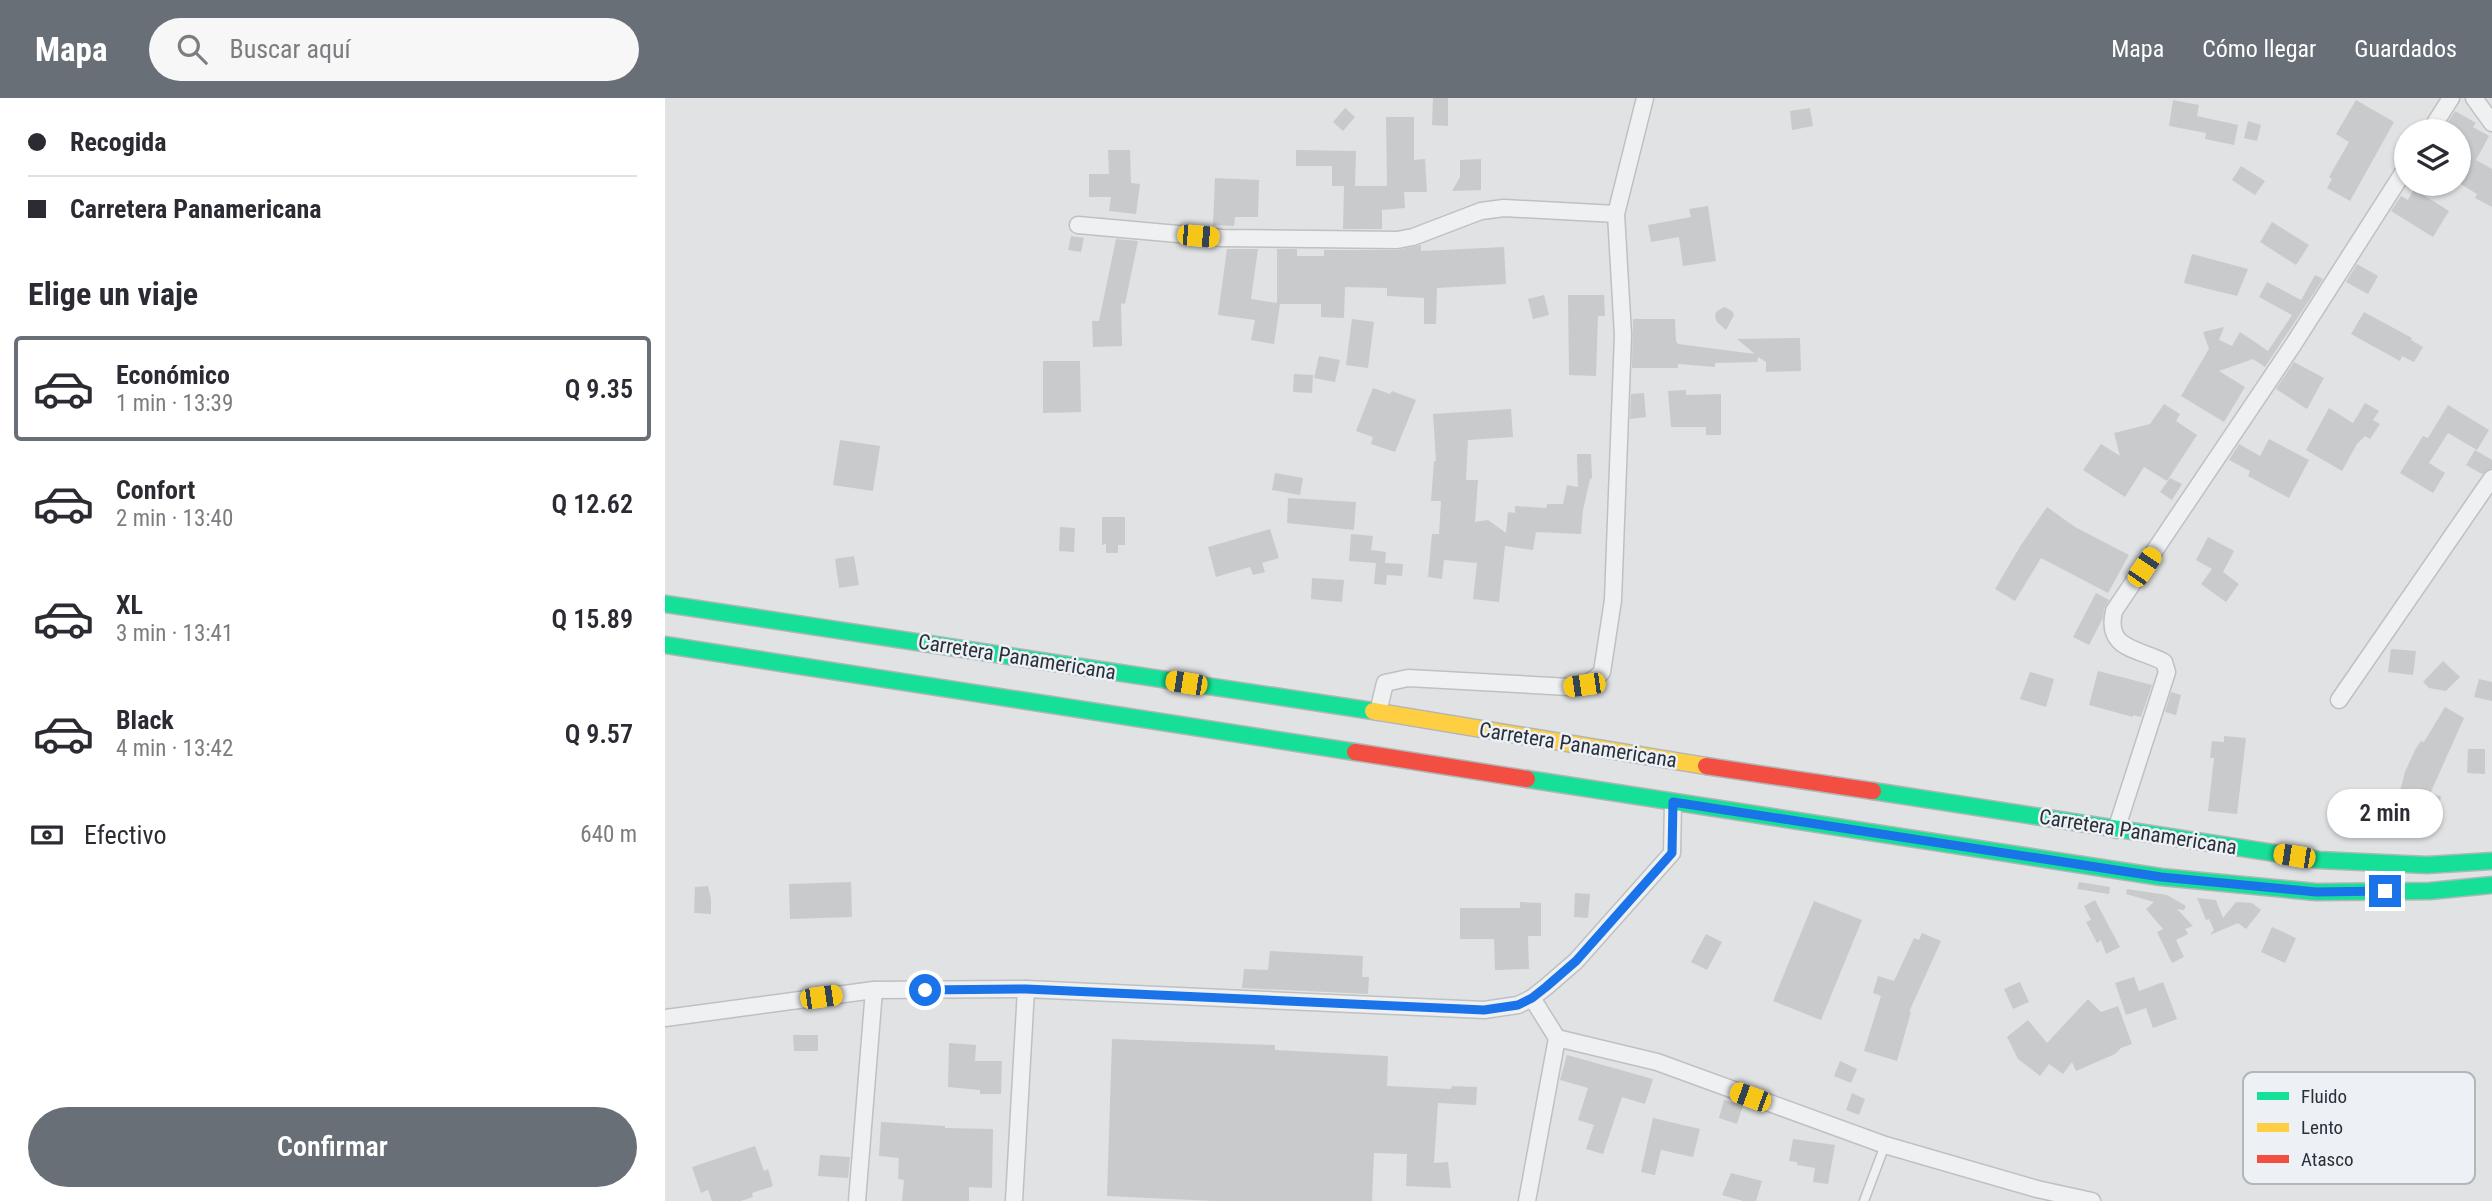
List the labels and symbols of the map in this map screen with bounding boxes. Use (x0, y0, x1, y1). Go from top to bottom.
car (1177, 224, 1220, 248)
car (2124, 544, 2165, 590)
street label: Carretera Panamericana (916, 630, 1118, 684)
car (1164, 669, 1209, 697)
car (1562, 672, 1607, 698)
street label: Carretera Panamericana (1477, 718, 1679, 772)
callout: 2 min (2327, 790, 2443, 838)
street label: Carretera Panamericana (2037, 805, 2239, 859)
car (2272, 842, 2317, 870)
route end (2369, 875, 2401, 907)
route start (909, 974, 941, 1006)
car (799, 984, 844, 1010)
legend (2243, 1072, 2475, 1184)
car (1727, 1080, 1774, 1114)
text: Fluido (2301, 1085, 2347, 1108)
text: Lento (2301, 1116, 2343, 1139)
text: Atasco (2301, 1148, 2354, 1171)

